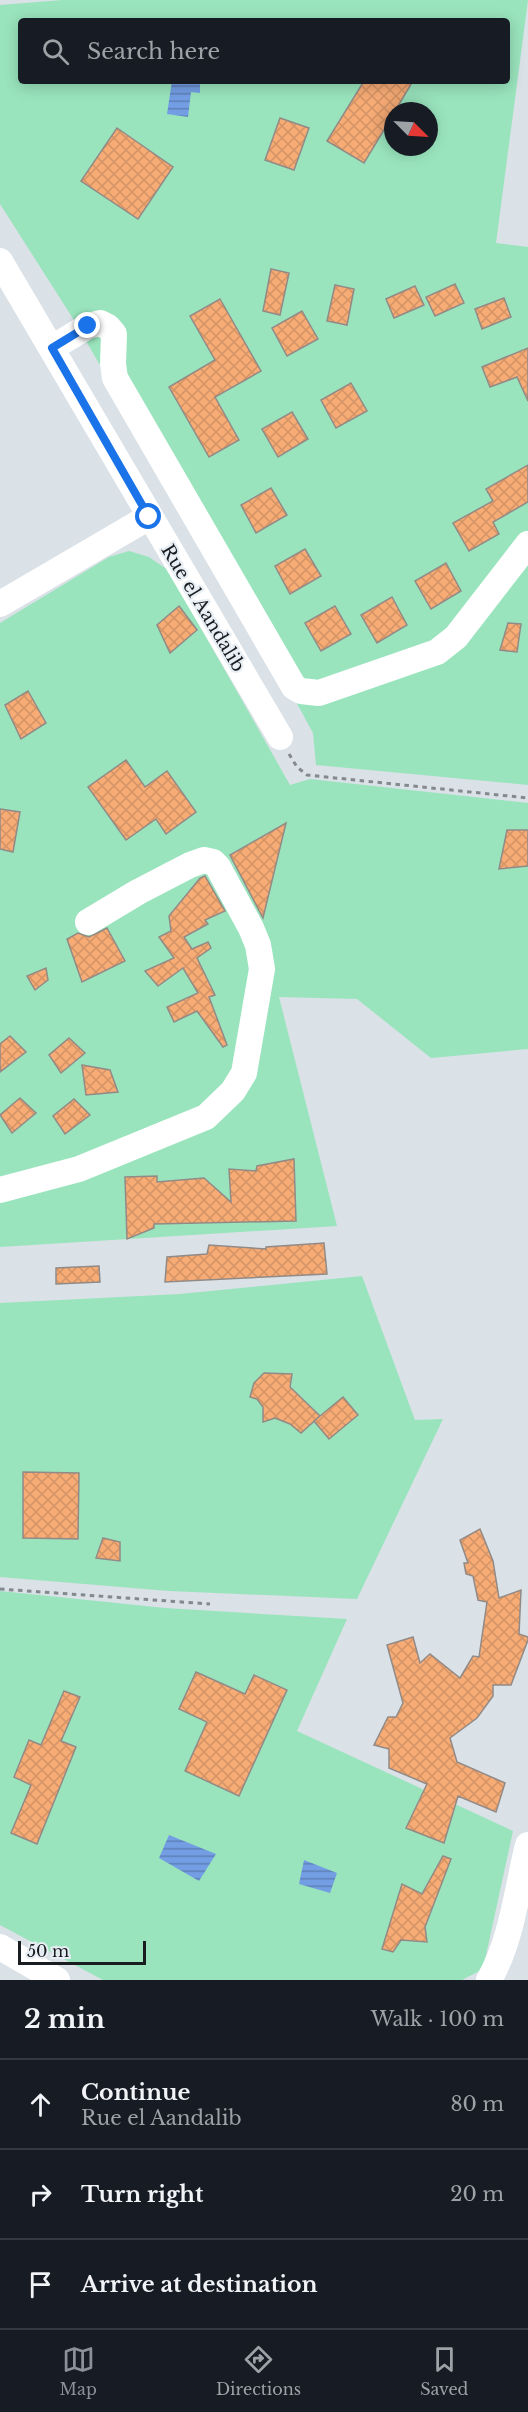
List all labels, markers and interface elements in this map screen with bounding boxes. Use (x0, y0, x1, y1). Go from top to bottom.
search box (18, 18, 510, 84)
icon: search (39, 35, 72, 68)
text: Search here (87, 38, 220, 65)
north arrow (384, 102, 438, 156)
route end (74, 312, 100, 338)
route start (135, 503, 161, 529)
street label: Rue el Aandalib (156, 540, 250, 676)
scale bar (18, 1938, 146, 1966)
text: 50 m (27, 1941, 69, 1961)
text: 2 min (24, 2003, 105, 2035)
text: Walk · 100 m (371, 2007, 504, 2031)
text: Continue (81, 2079, 190, 2106)
icon: ahead (24, 2088, 57, 2121)
text: 80 m (450, 2092, 504, 2116)
text: Rue el Aandalib (81, 2106, 242, 2130)
icon: right (24, 2178, 57, 2211)
text: Turn right (81, 2181, 203, 2208)
text: 20 m (450, 2182, 504, 2206)
icon: arrive (24, 2268, 57, 2301)
text: Arrive at destination (81, 2271, 318, 2298)
tab: Map (60, 2343, 97, 2399)
tab: Directions (216, 2343, 301, 2399)
tab: Saved (420, 2343, 468, 2399)

